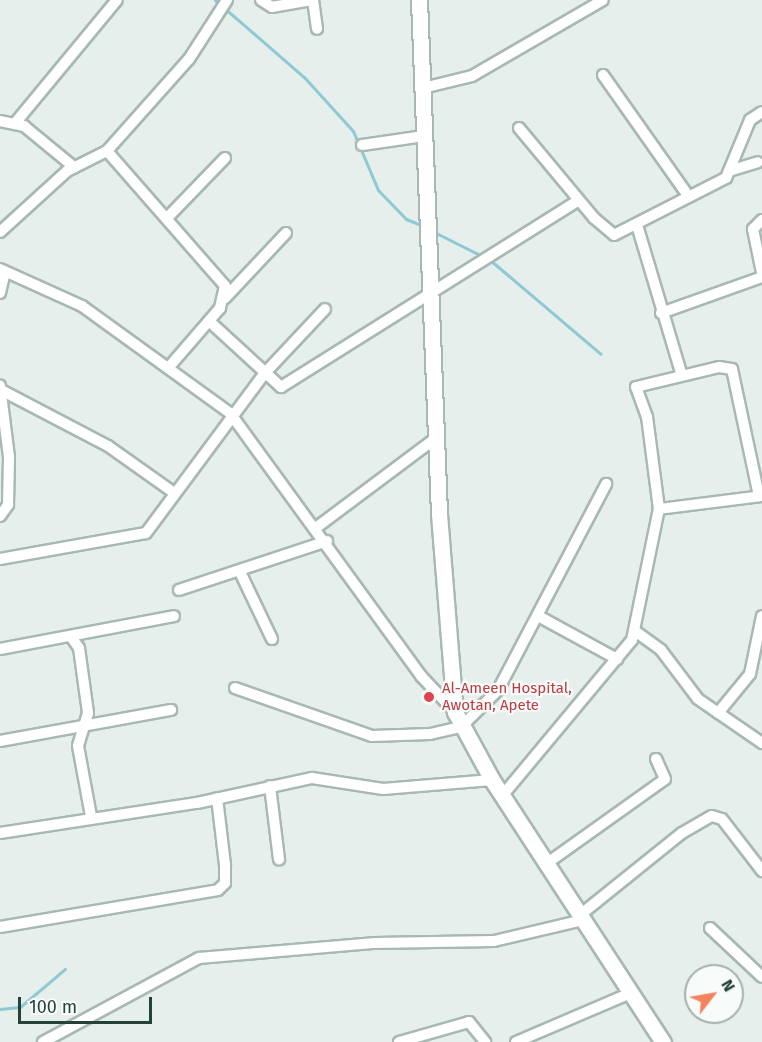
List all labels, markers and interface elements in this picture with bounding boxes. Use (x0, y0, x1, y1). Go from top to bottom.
place label: Al-Ameen Hospital, Awotan, Apete (442, 679, 572, 714)
marker: Al-Ameen Hospital, Awotan, Apete (420, 688, 438, 706)
north arrow (684, 964, 744, 1024)
text: N (717, 976, 739, 995)
scale bar (21, 985, 154, 1023)
text: 100 m (29, 996, 77, 1018)

